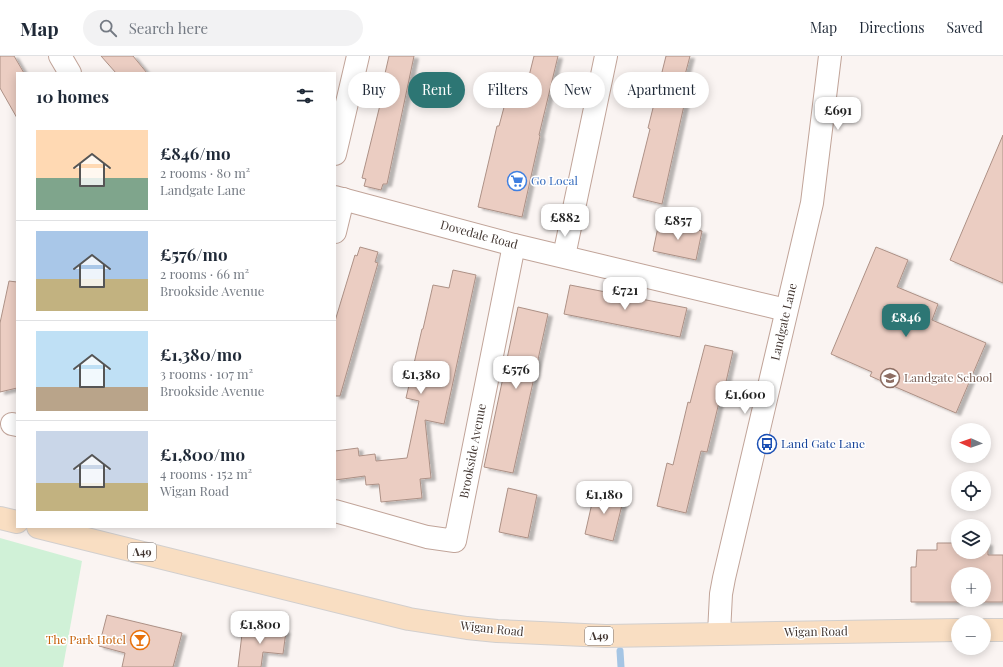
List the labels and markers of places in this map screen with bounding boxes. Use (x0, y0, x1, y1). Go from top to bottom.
pin: £691 (814, 97, 862, 131)
supermarket icon: Go Local (506, 170, 528, 192)
place label: Go Local (531, 172, 578, 188)
pin: £882 (541, 204, 589, 238)
pin: £857 (654, 207, 702, 241)
pin: £721 (601, 277, 649, 311)
pin: £846 (882, 304, 930, 338)
pin: £576 (492, 356, 540, 390)
pin: £1,380 (388, 361, 454, 395)
school or university icon: Landgate School (879, 367, 901, 389)
place label: Landgate School (904, 369, 993, 385)
pin: £1,600 (712, 381, 778, 415)
bus stop icon: Land Gate Lane (756, 433, 778, 455)
place label: Land Gate Lane (781, 435, 865, 451)
pin: £1,180 (571, 481, 637, 515)
pin: £1,800 (227, 611, 293, 645)
bar icon: The Park Hotel (129, 629, 151, 651)
place label: The Park Hotel (46, 631, 127, 647)

